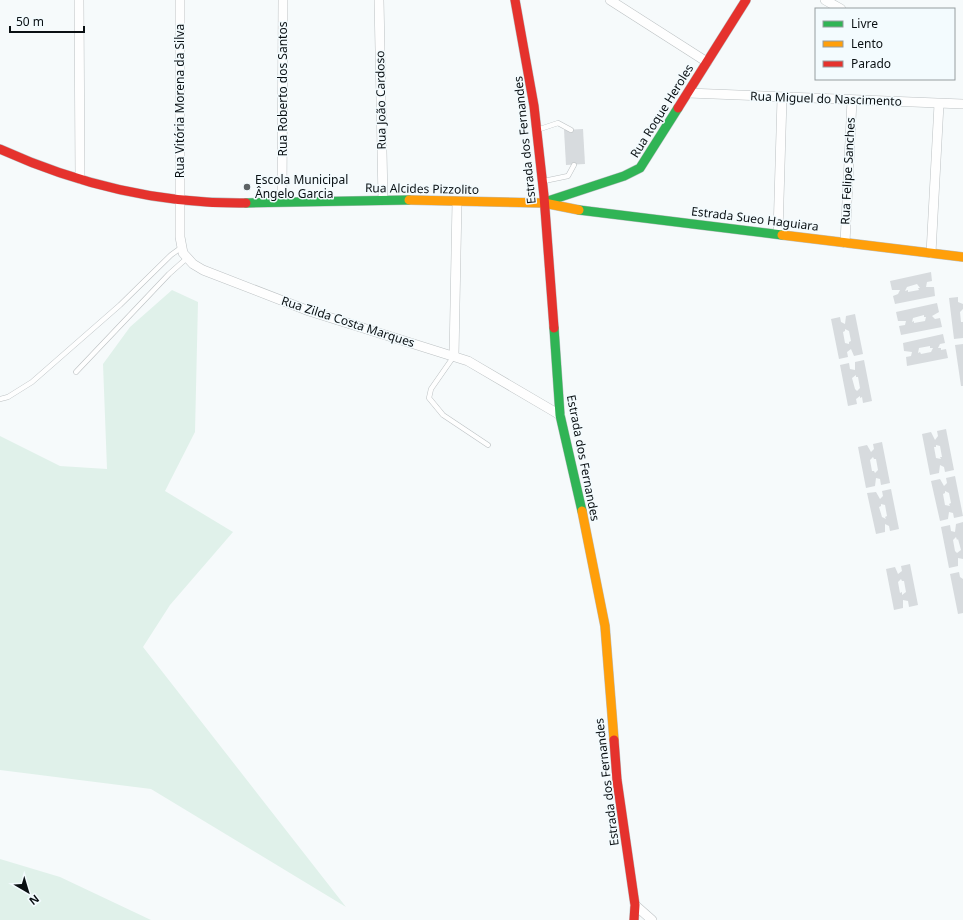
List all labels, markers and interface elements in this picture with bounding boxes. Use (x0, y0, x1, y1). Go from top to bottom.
scale bar (10, 8, 84, 34)
legend (815, 8, 955, 80)
text: 50 m (16, 13, 44, 30)
text: Livre (851, 15, 878, 32)
street label: Rua Roberto dos Santos (274, 21, 291, 156)
street label: Rua Vitória Morena da Silva (171, 24, 188, 178)
text: Lento (851, 35, 883, 52)
street label: Rua João Cardoso (371, 50, 390, 150)
text: Parado (851, 55, 891, 72)
street label: Rua Roque Heroles (626, 60, 697, 161)
street label: Estrada dos Fernandes (509, 75, 540, 205)
street label: Rua Miguel do Nascimento (750, 87, 902, 110)
street label: Rua Felipe Sanches (836, 117, 859, 225)
place label: Escola Municipal Ângelo Garcia (255, 171, 348, 202)
street label: Rua Alcides Pizzolito (365, 179, 479, 198)
marker: Escola Municipal Ângelo Garcia (242, 182, 252, 192)
street label: Estrada Sueo Haguiara (690, 202, 820, 235)
street label: Rua Zilda Costa Marques (279, 292, 417, 351)
street label: Estrada dos Fernandes (563, 393, 604, 523)
street label: Estrada dos Fernandes (590, 717, 623, 847)
north arrow (8, 872, 48, 912)
text: N (26, 892, 43, 909)

